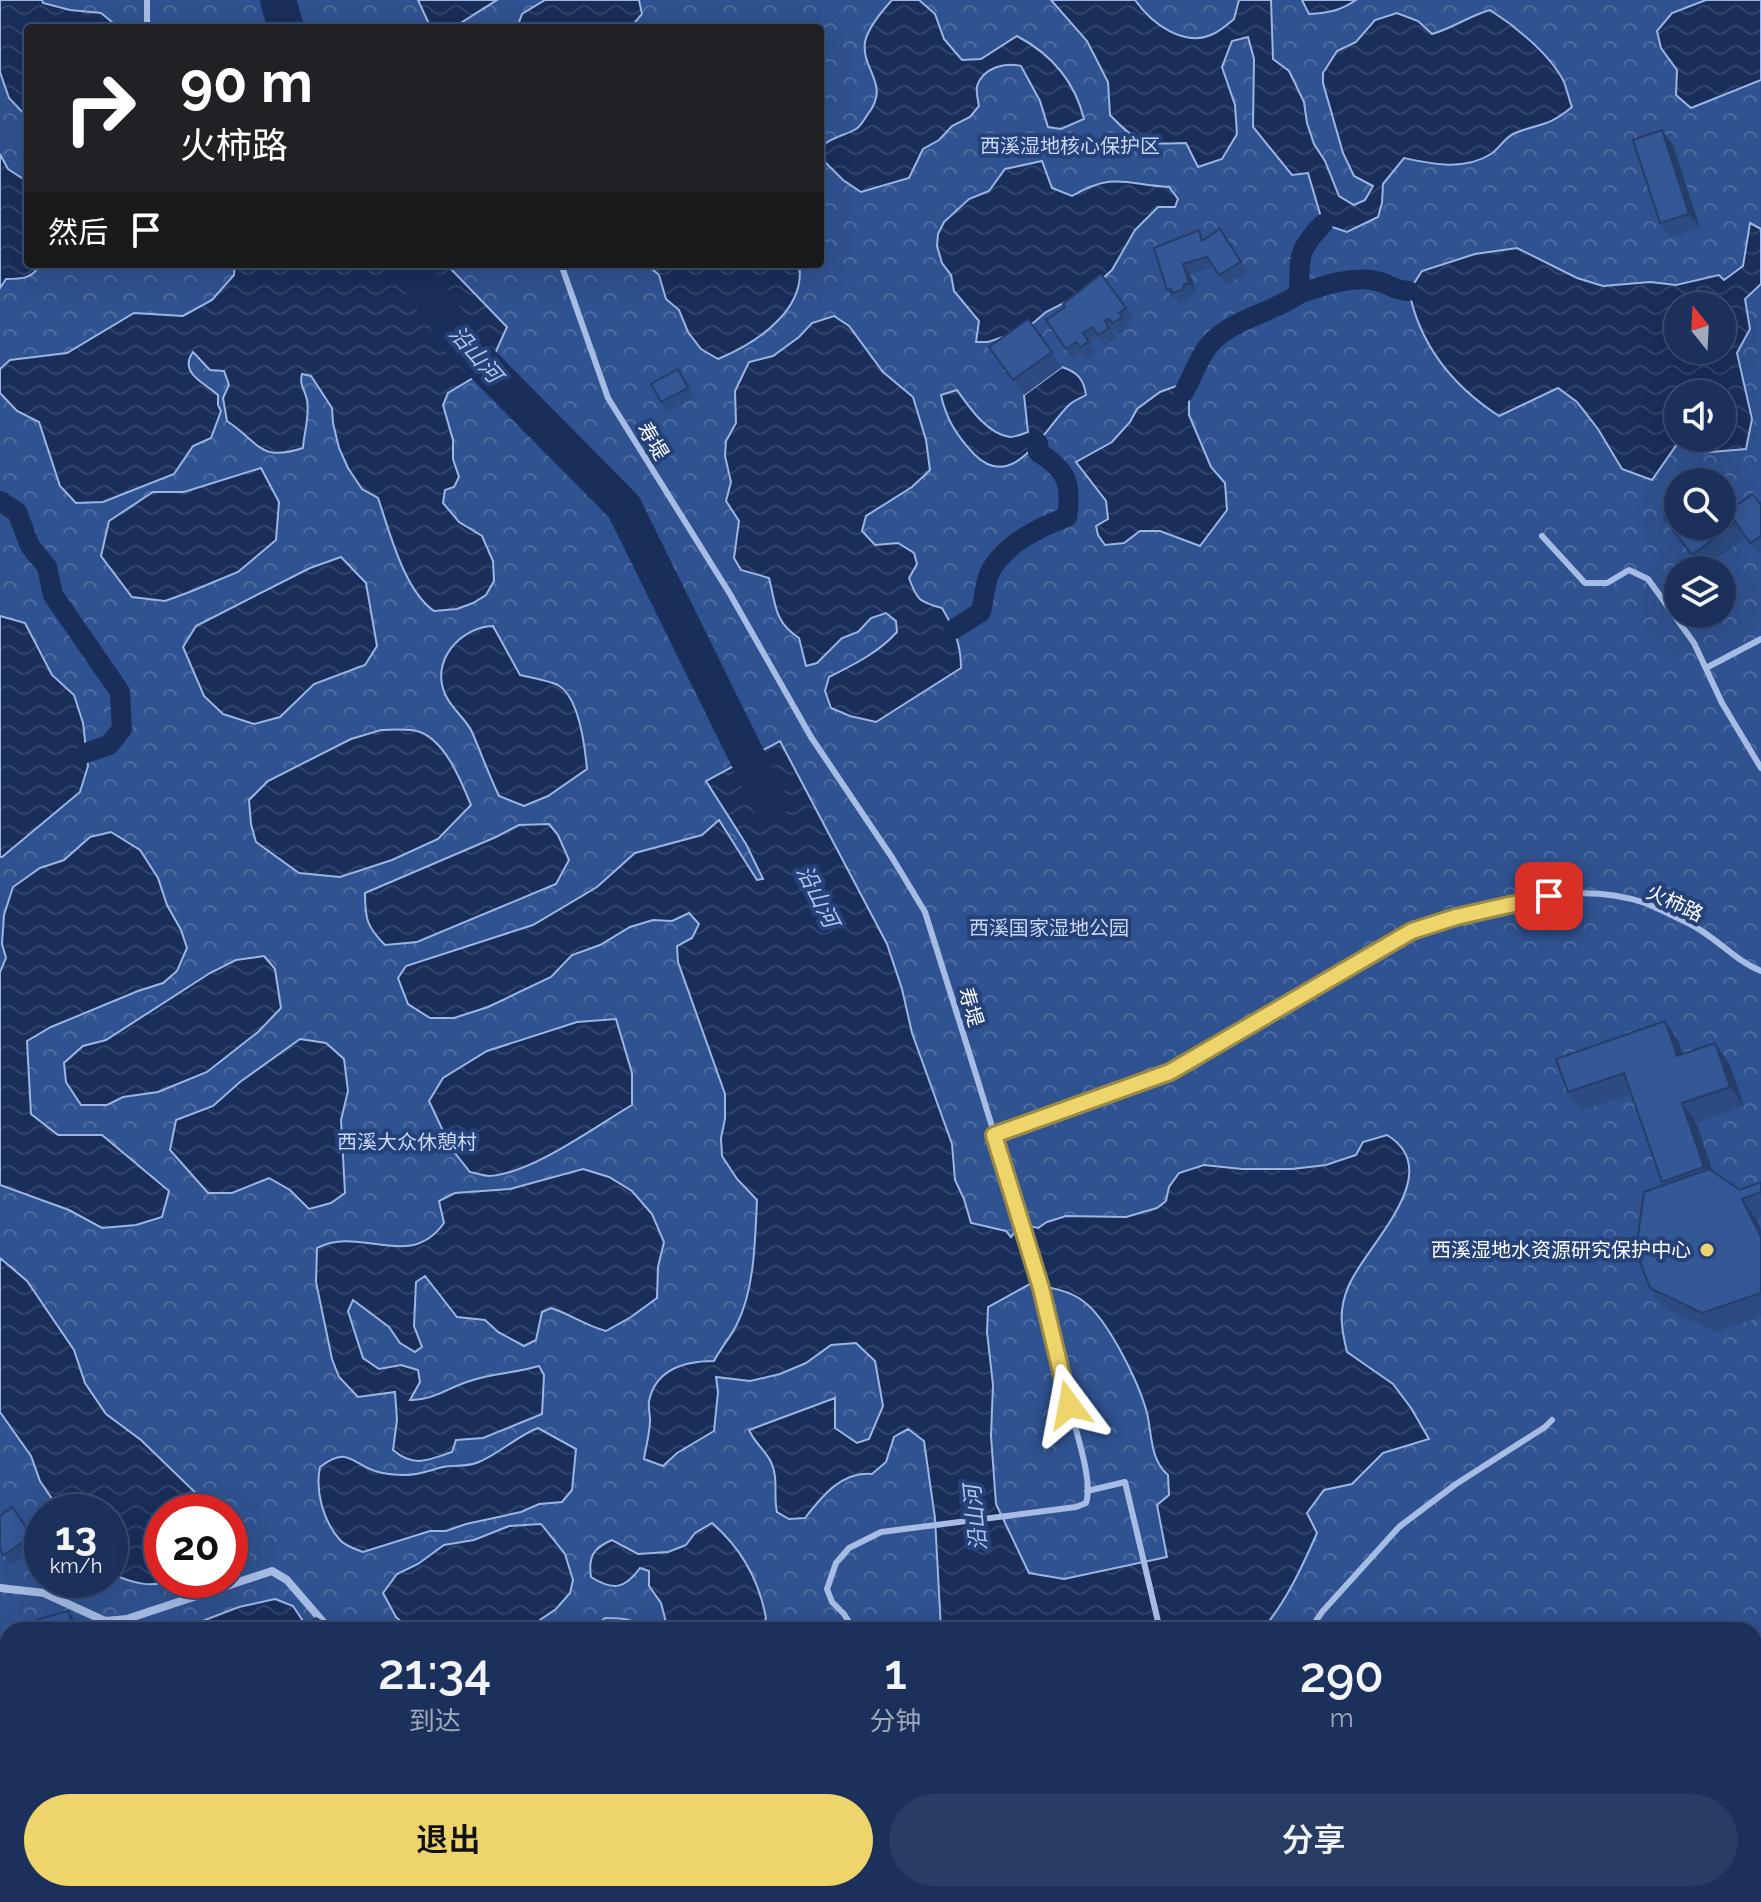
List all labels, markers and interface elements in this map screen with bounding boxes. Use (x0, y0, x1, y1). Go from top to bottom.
text: 90 m (180, 49, 313, 115)
icon: right (48, 56, 152, 160)
text: 火柿路 (180, 124, 288, 166)
park label: 西溪湿地核心保护区 (980, 134, 1160, 158)
icon: arrive (124, 208, 168, 252)
text: 然后 (48, 215, 108, 250)
north arrow (1664, 292, 1736, 364)
map controls (1664, 292, 1736, 628)
water label: 沿山河 (445, 321, 510, 390)
button: sound (1664, 380, 1736, 452)
street label: 寿堤 (632, 418, 674, 464)
button: search (1664, 468, 1736, 540)
button: layers (1664, 556, 1736, 628)
water label: 沿山河 (791, 861, 846, 935)
pin (1515, 862, 1583, 930)
icon: arrive (1527, 874, 1571, 918)
street label: 火柿路 (1643, 879, 1707, 927)
park label: 西溪国家湿地公园 (969, 916, 1129, 940)
street label: 寿堤 (954, 984, 988, 1030)
park label: 西溪大众休憩村 (337, 1130, 477, 1154)
place label: 西溪湿地水资源研究保护中心 (1431, 1238, 1691, 1262)
marker: 西溪湿地水资源研究保护中心 (1698, 1241, 1716, 1259)
position arrow (1027, 1363, 1111, 1447)
water label: 沿山河 (958, 1480, 991, 1552)
speed limit sign: 20 (144, 1494, 248, 1598)
text: 13 (55, 1512, 97, 1559)
text: km/h (50, 1554, 102, 1578)
text: 21:34 (378, 1644, 491, 1700)
text: 1 (884, 1644, 907, 1700)
text: 290 (1300, 1647, 1384, 1703)
text: m (1330, 1703, 1354, 1733)
text: 到达 (409, 1706, 461, 1736)
text: 分钟 (869, 1706, 921, 1736)
button: 退出 (24, 1794, 873, 1886)
button: 分享 (889, 1794, 1738, 1886)

